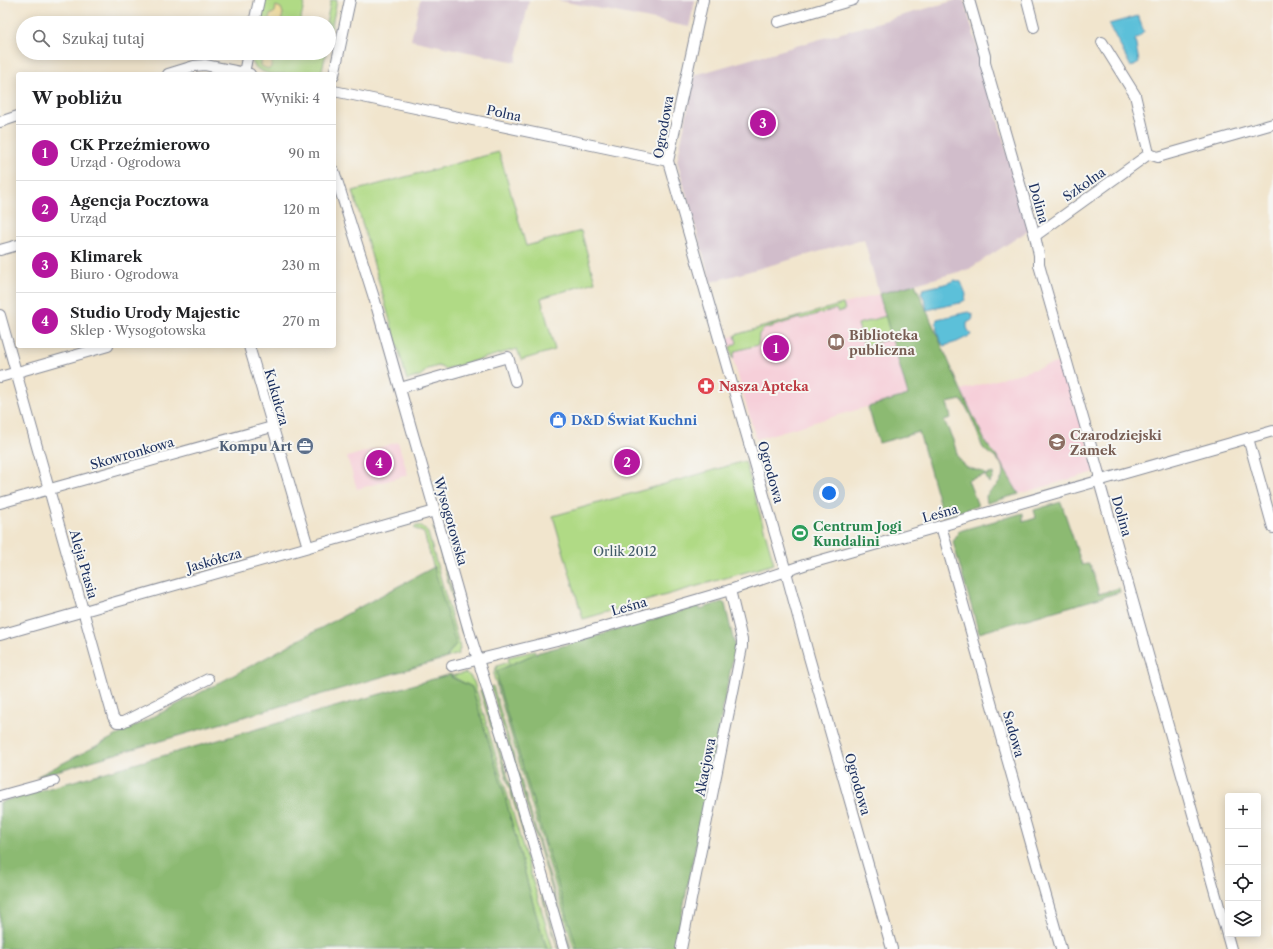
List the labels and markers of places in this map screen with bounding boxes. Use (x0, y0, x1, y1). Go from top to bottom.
pin: 3 (750, 108, 776, 138)
place label: Biblioteka publiczna (849, 327, 919, 358)
library icon: Biblioteka publiczna (826, 332, 846, 352)
pin: 1 (763, 333, 789, 363)
pharmacy icon: Nasza Apteka (696, 376, 716, 396)
place label: Nasza Apteka (719, 378, 809, 394)
shop icon: D&D Świat Kuchni (548, 410, 568, 430)
place label: D&D Świat Kuchni (571, 412, 697, 428)
place label: Czarodziejski Zamek (1070, 427, 1162, 458)
school or university icon: Czarodziejski Zamek (1047, 432, 1067, 452)
office icon: Kompu Art (295, 436, 315, 456)
place label: Kompu Art (219, 438, 293, 454)
pin: 2 (614, 447, 640, 477)
pin: 4 (366, 448, 392, 478)
place label: Centrum Jogi Kundalini (813, 518, 902, 549)
sports icon: Centrum Jogi Kundalini (790, 523, 810, 543)

